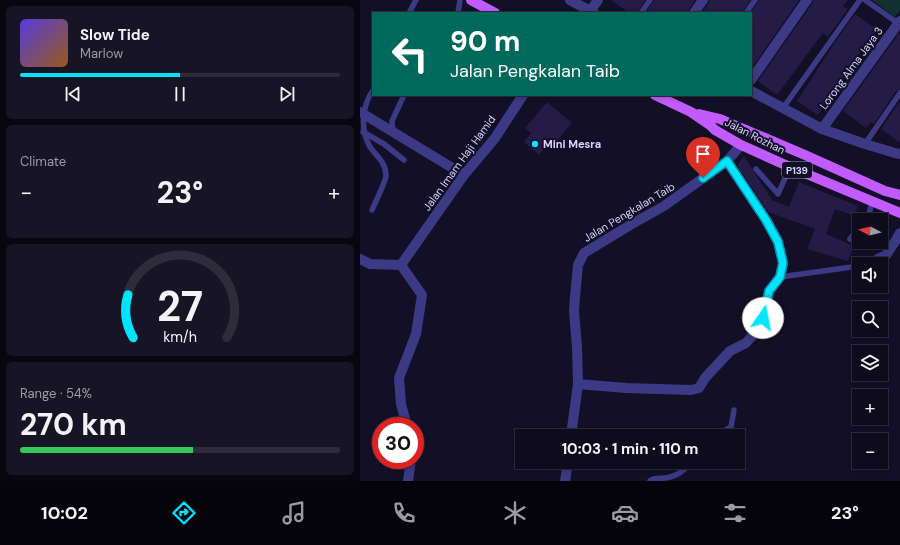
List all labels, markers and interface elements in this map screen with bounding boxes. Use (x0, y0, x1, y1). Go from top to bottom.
text: 90 m (450, 23, 520, 60)
street label: Lorong Alma Jaya 3 (816, 24, 886, 112)
text: Slow Tide (80, 25, 150, 45)
icon: left (384, 28, 436, 80)
text: Marlow (80, 45, 123, 62)
text: Jalan Pengkalan Taib (450, 59, 620, 83)
icon: previous (62, 83, 84, 105)
icon: pause (169, 83, 191, 105)
icon: next (276, 83, 298, 105)
street label: Jalan Imam Haji Hamid (420, 112, 498, 214)
street label: Jalan Rozhan (723, 115, 787, 157)
place label: Mini Mesra (543, 137, 601, 151)
pin (686, 137, 720, 178)
marker: Mini Mesra (530, 139, 540, 149)
icon: arrive (692, 143, 714, 165)
text: Climate (20, 153, 66, 170)
road number: P139 (782, 162, 812, 178)
text: 23° (157, 173, 203, 212)
text: − (20, 178, 32, 207)
text: + (328, 178, 340, 207)
street label: Jalan Pengkalan Taib (581, 179, 677, 245)
north arrow (852, 213, 888, 249)
map controls (852, 213, 888, 469)
button: sound (852, 257, 888, 293)
text: 27 (157, 280, 203, 334)
position arrow (742, 297, 784, 339)
button: search (852, 301, 888, 337)
text: km/h (163, 327, 197, 345)
button: layers (852, 345, 888, 381)
text: Range · 54% (20, 385, 92, 402)
button: + (852, 389, 888, 425)
text: 270 km (20, 405, 127, 444)
speed limit sign: 30 (372, 417, 424, 469)
button: − (852, 433, 888, 469)
text: 10:03 · 1 min · 110 m (562, 439, 698, 459)
icon: directions (170, 499, 198, 527)
icon: music (280, 499, 308, 527)
icon: phone (390, 499, 418, 527)
icon: climate (501, 499, 529, 527)
icon: car (611, 499, 639, 527)
icon: filters (721, 499, 749, 527)
text: 10:02 (41, 501, 88, 525)
text: 23° (831, 501, 859, 525)

